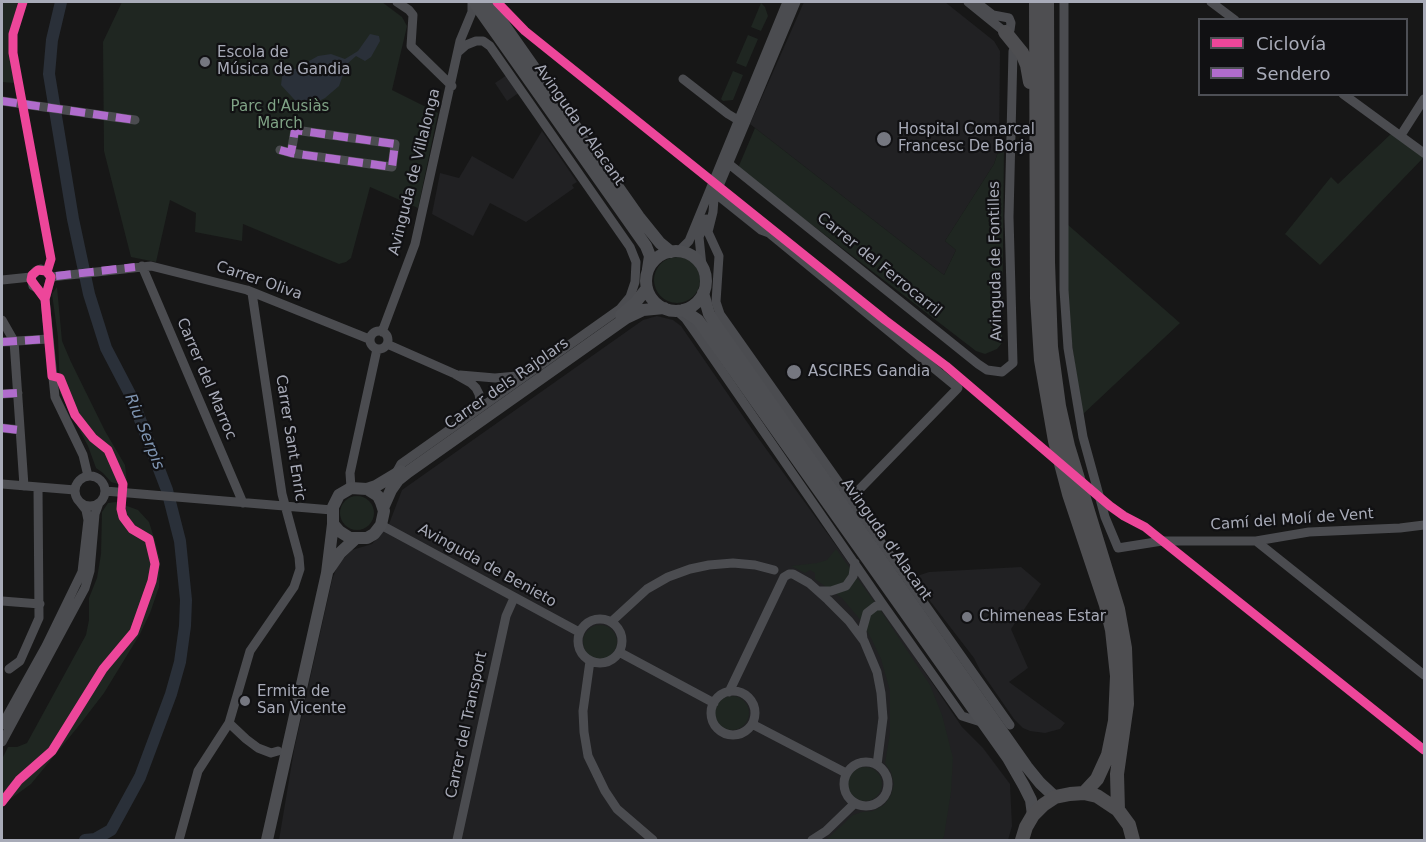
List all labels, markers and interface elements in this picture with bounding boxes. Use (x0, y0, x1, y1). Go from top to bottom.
legend (1198, 18, 1408, 96)
text: Ciclovía (1256, 33, 1326, 54)
place label: Escola de Música de Gandia (217, 44, 350, 79)
marker: Escola de Música de Gandia (198, 55, 212, 69)
street label: Avinguda d'Alacant (530, 61, 628, 189)
text: Sendero (1256, 63, 1330, 84)
street label: Avinguda de Villalonga (386, 87, 444, 257)
park label: Parc d'Ausiàs March (231, 98, 329, 133)
place label: Hospital Comarcal Francesc De Borja (898, 121, 1035, 156)
marker: Hospital Comarcal Francesc De Borja (875, 130, 893, 148)
street label: Avinguda de Fontilles (986, 181, 1006, 341)
street label: Carrer del Ferrocarril (813, 209, 945, 321)
street label: Carrer Oliva (214, 258, 304, 304)
street label: Carrer del Marroc (172, 315, 240, 443)
street label: Carrer dels Rajolars (442, 334, 572, 434)
marker: ASCIRES Gandia (785, 363, 803, 381)
place label: ASCIRES Gandia (808, 363, 930, 381)
street label: Carrer Sant Enric (271, 373, 309, 503)
water label: Riu Serpis (120, 391, 168, 473)
street label: Avinguda d'Alacant (837, 476, 935, 604)
street label: Camí del Molí de Vent (1210, 505, 1374, 535)
street label: Avinguda de Benieto (415, 520, 559, 612)
place label: Chimeneas Estar (979, 608, 1106, 626)
marker: Chimeneas Estar (960, 610, 974, 624)
street label: Carrer del Transport (443, 650, 491, 800)
place label: Ermita de San Vicente (257, 683, 346, 718)
marker: Ermita de San Vicente (238, 694, 252, 708)

